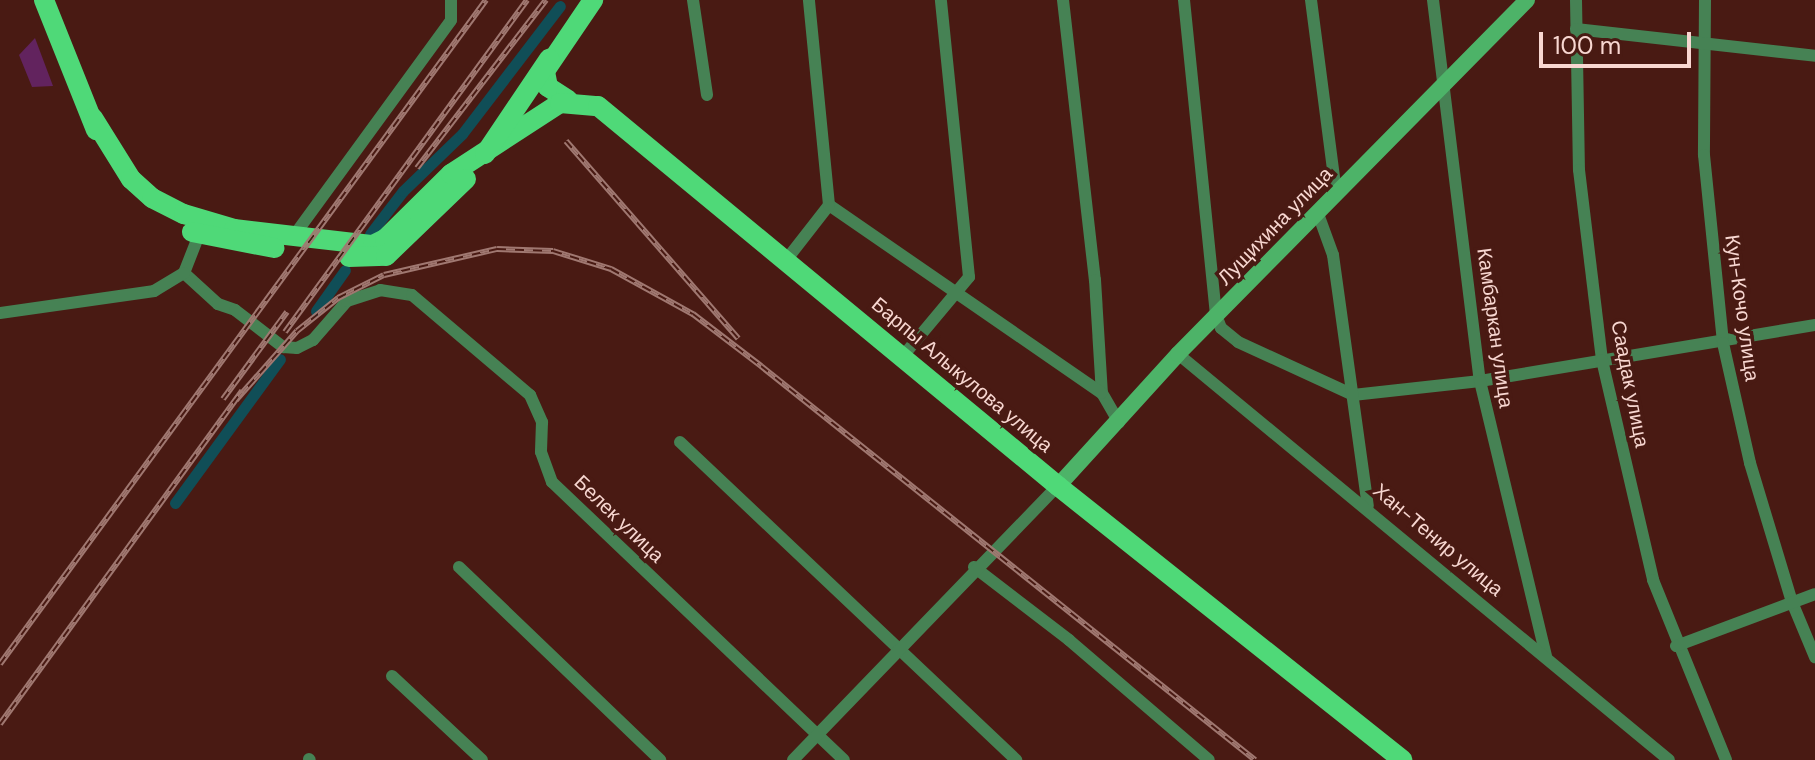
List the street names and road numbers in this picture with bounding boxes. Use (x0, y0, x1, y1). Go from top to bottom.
street label: Лущихина улица (1213, 162, 1337, 290)
street label: Кун-Кочо улица (1720, 233, 1764, 383)
street label: Камбаркан улица (1472, 247, 1518, 409)
street label: Барпы Алыкулова улица (867, 292, 1057, 458)
street label: Саадак улица (1606, 319, 1654, 449)
street label: Белек улица (569, 470, 669, 568)
street label: Хан-Тенир улица (1368, 479, 1508, 601)

